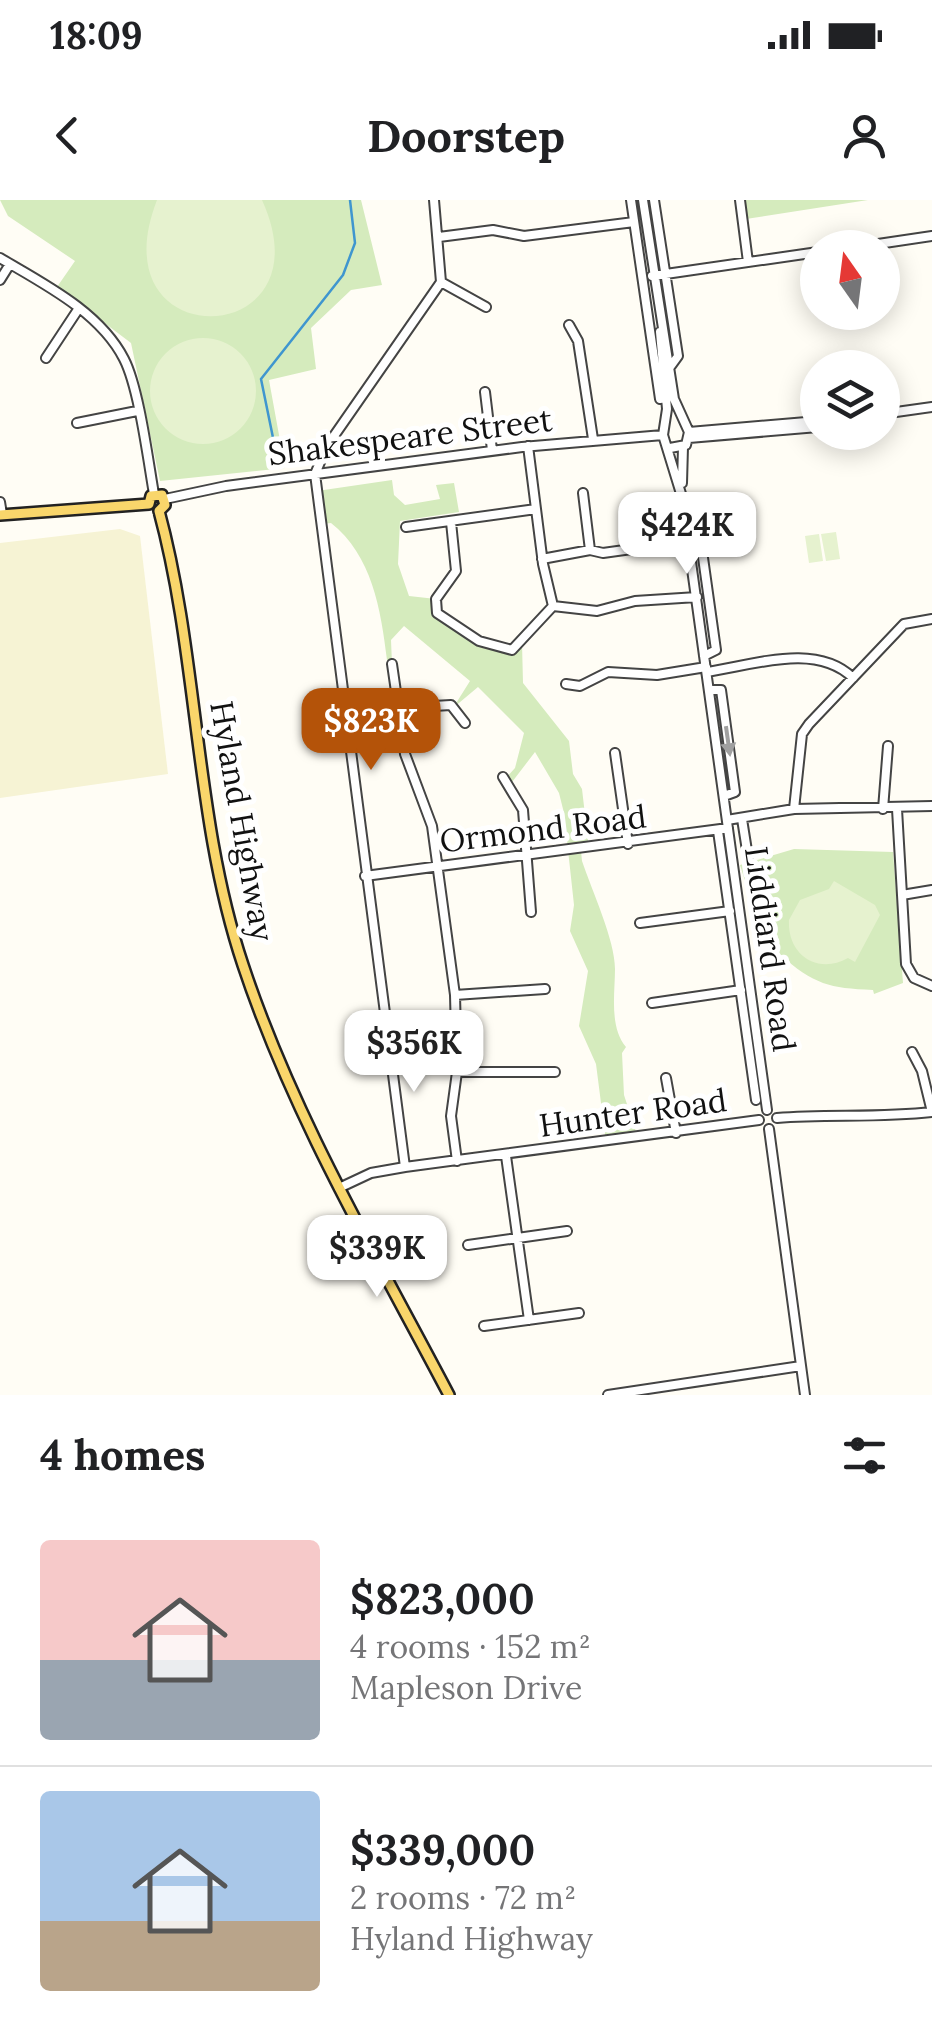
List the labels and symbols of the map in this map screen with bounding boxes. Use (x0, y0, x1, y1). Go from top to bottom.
north arrow (800, 230, 900, 330)
street label: Shakespeare Street (266, 399, 555, 474)
pin: $424K (617, 492, 757, 577)
pin: $823K (301, 688, 441, 773)
street label: Hyland Highway (201, 698, 284, 944)
one-way arrow (721, 726, 737, 758)
street label: Ormond Road (437, 795, 649, 862)
street label: Liddiard Road (736, 844, 805, 1054)
pin: $356K (344, 1010, 484, 1095)
street label: Hunter Road (537, 1079, 729, 1146)
pin: $339K (307, 1215, 447, 1300)

